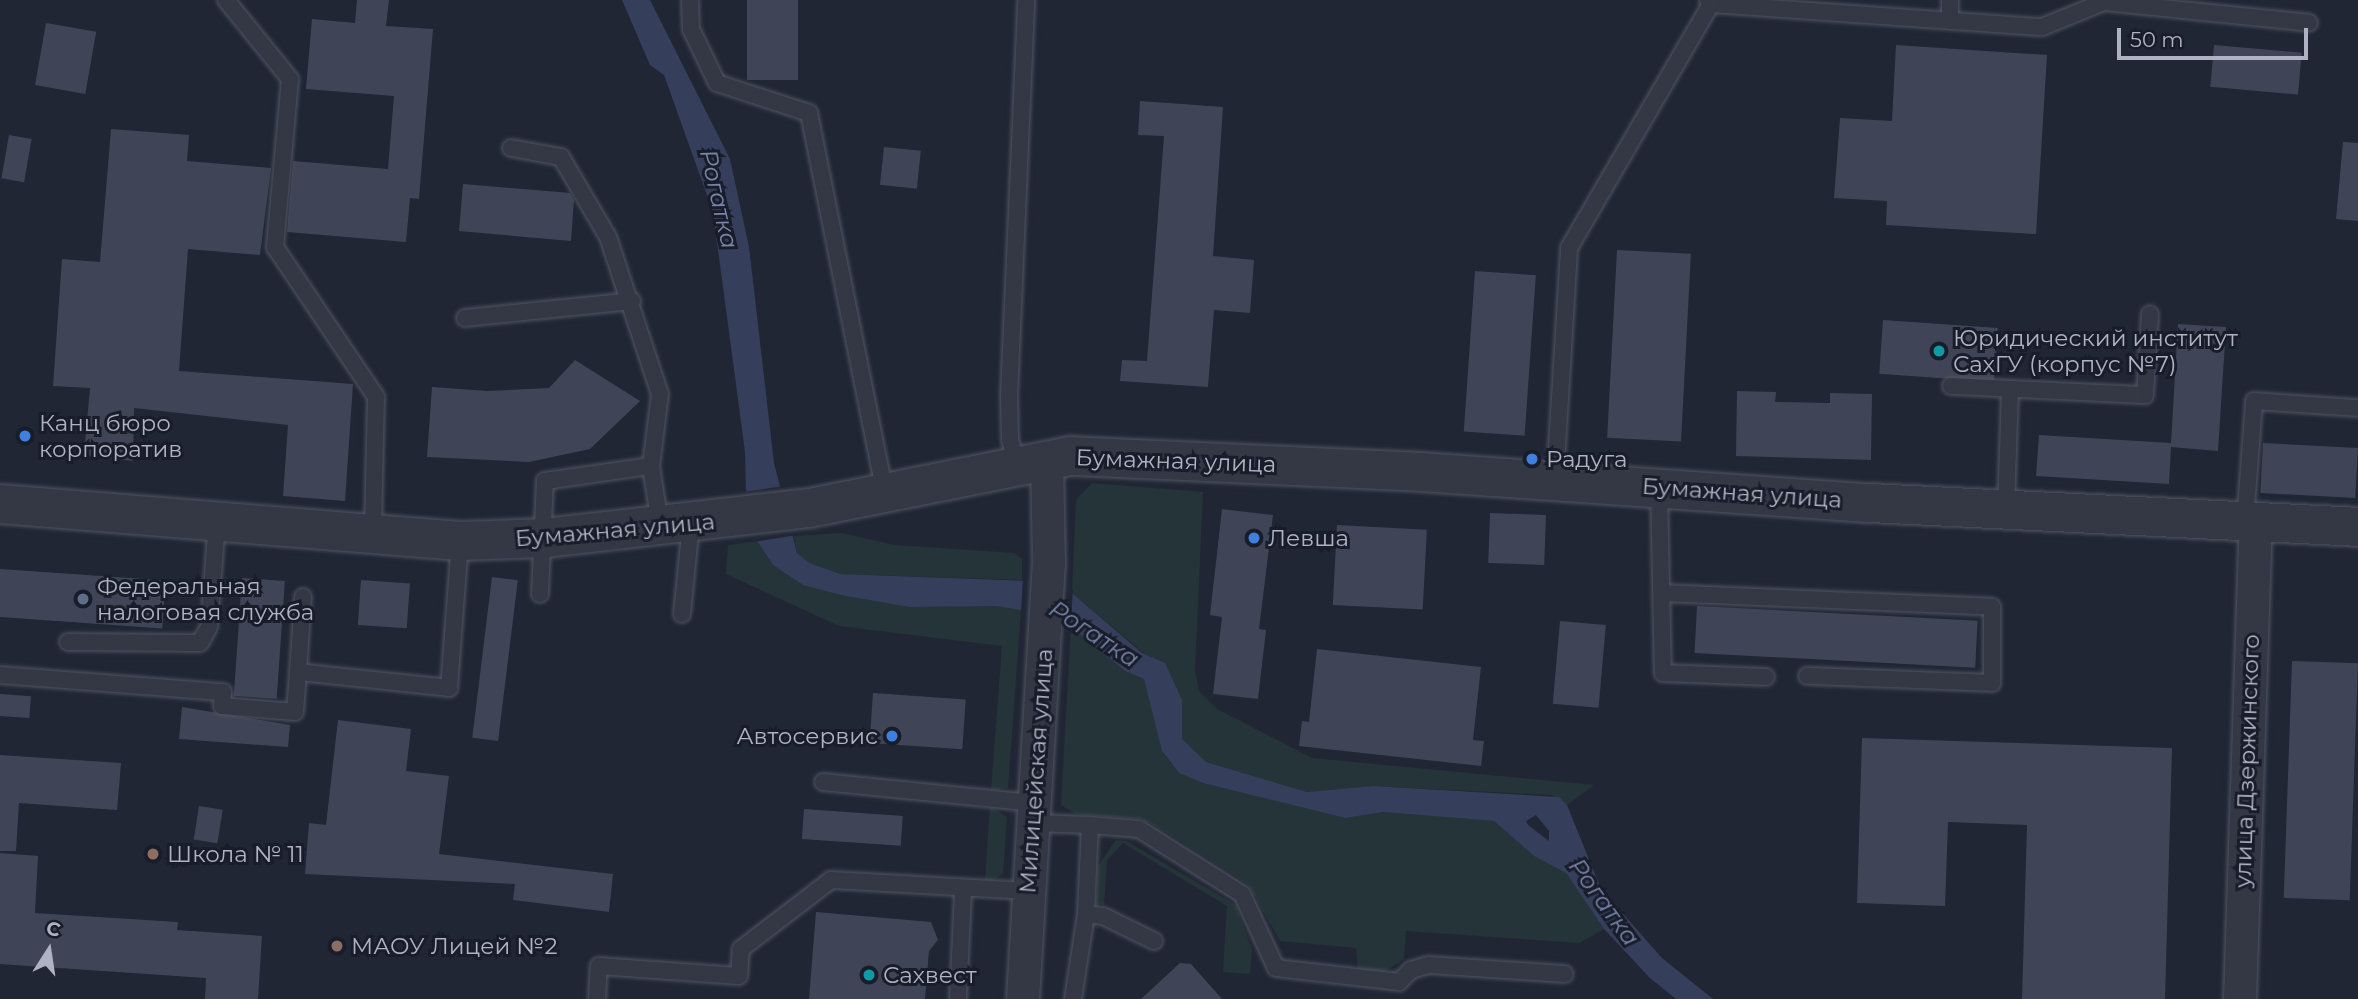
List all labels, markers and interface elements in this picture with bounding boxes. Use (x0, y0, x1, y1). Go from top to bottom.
scale bar (2120, 14, 2311, 58)
text: 50 m (2130, 27, 2184, 52)
water label: Рогатка (694, 147, 744, 251)
place label: Юридический институт СахГУ (корпус №7) (1953, 324, 2238, 378)
marker: Юридический институт СахГУ (корпус №7) (1931, 343, 1947, 359)
place label: Канц бюро корпоратив (39, 409, 182, 463)
marker: Канц бюро корпоратив (17, 428, 33, 444)
street label: Бумажная улица (1075, 444, 1277, 478)
place label: Радуга (1546, 445, 1628, 473)
marker: Радуга (1524, 451, 1540, 467)
street label: Бумажная улица (1641, 472, 1843, 514)
street label: Бумажная улица (514, 508, 716, 552)
place label: Левша (1268, 524, 1349, 552)
marker: Левша (1246, 530, 1262, 546)
place label: Федеральная налоговая служба (97, 572, 314, 626)
marker: Федеральная налоговая служба (75, 591, 91, 607)
water label: Рогатка (1044, 594, 1144, 674)
street label: улица Дзержинского (2229, 634, 2265, 888)
street label: Милицейская улица (1014, 648, 1058, 894)
place label: Автосервис (736, 722, 878, 750)
marker: Автосервис (884, 728, 900, 744)
place label: Школа № 11 (167, 840, 304, 868)
marker: Школа № 11 (145, 846, 161, 862)
water label: Рогатка (1563, 853, 1645, 951)
north arrow (14, 915, 84, 985)
text: С (44, 916, 63, 942)
place label: МАОУ Лицей №2 (351, 932, 557, 960)
marker: МАОУ Лицей №2 (329, 938, 345, 954)
place label: Сахвест (883, 961, 977, 989)
marker: Сахвест (861, 967, 877, 983)

